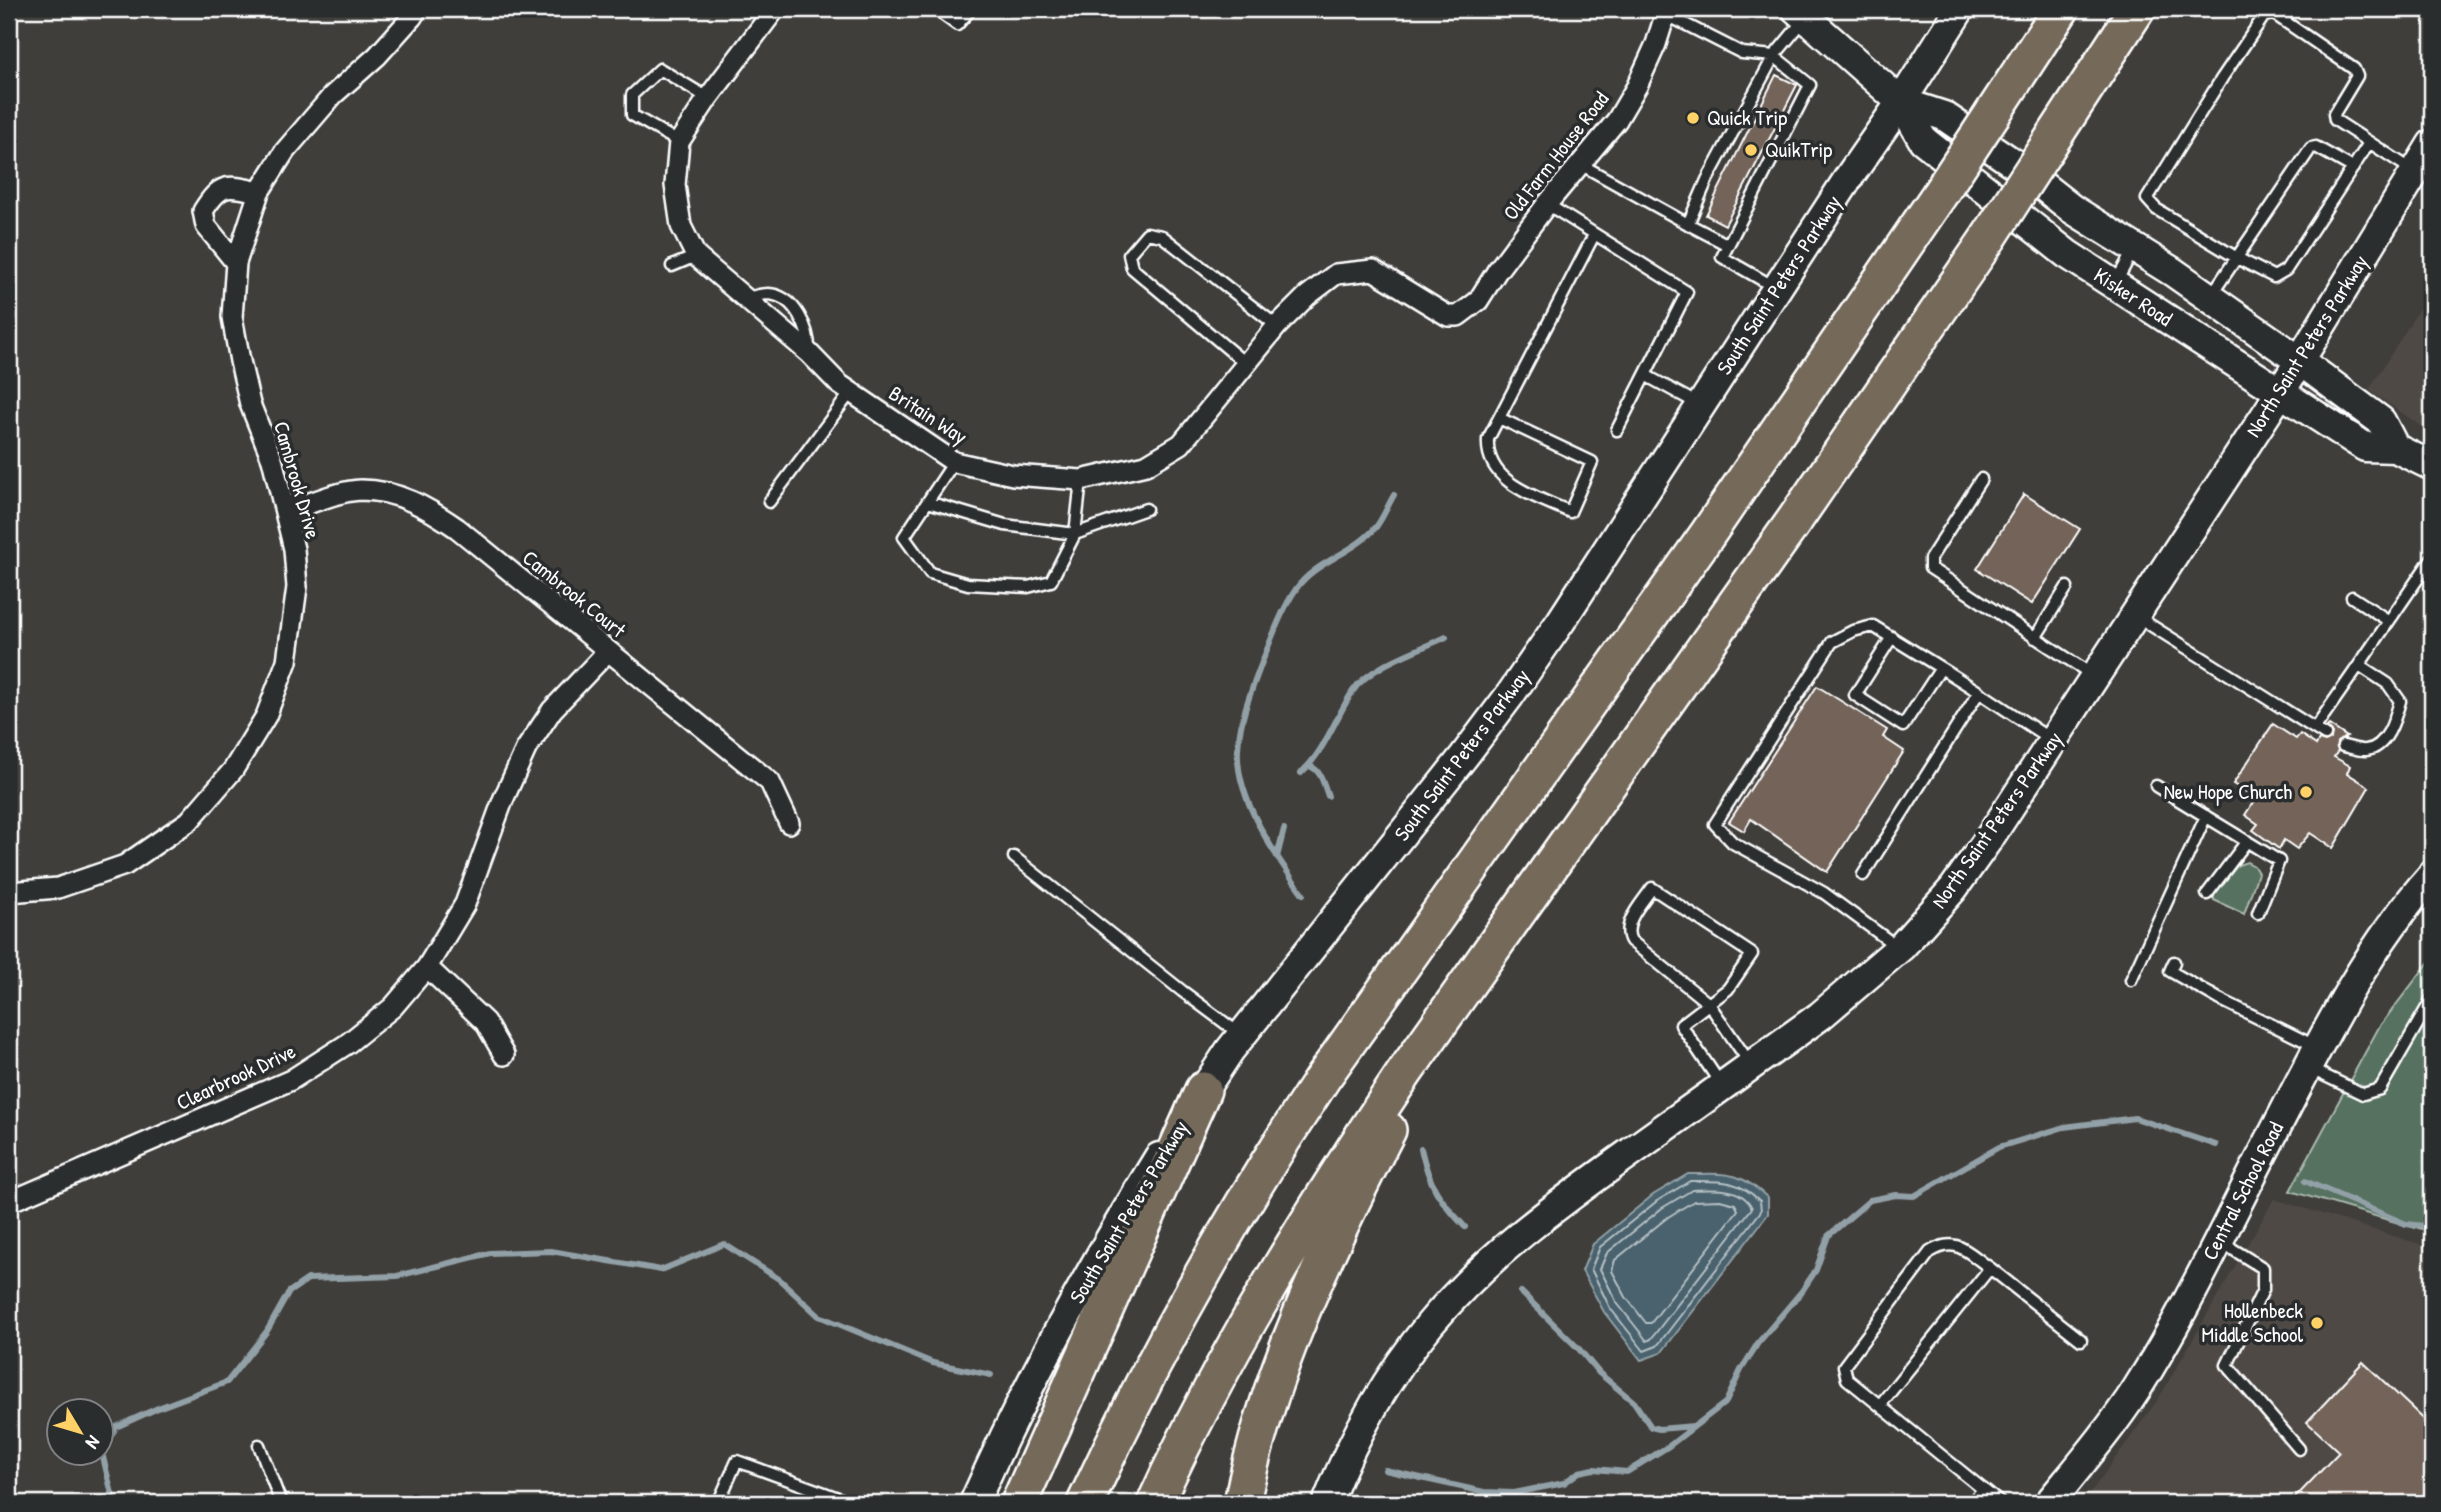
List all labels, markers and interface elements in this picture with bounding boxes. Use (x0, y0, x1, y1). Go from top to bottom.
street label: Old Farm House Road (1496, 85, 1615, 226)
place label: Quick Trip (1707, 103, 1787, 132)
marker: Quick Trip (1685, 110, 1701, 126)
place label: QuikTrip (1765, 135, 1832, 164)
marker: QuikTrip (1743, 142, 1759, 158)
street label: South Saint Peters Parkway (1710, 189, 1848, 380)
street label: North Saint Peters Parkway (2239, 249, 2375, 442)
street label: Kisker Road (2088, 260, 2178, 333)
street label: Britain Way (883, 378, 973, 451)
street label: Cambrook Drive (267, 418, 328, 542)
street label: Cambrook Court (517, 543, 633, 645)
street label: South Saint Peters Parkway (1387, 663, 1536, 847)
street label: North Saint Peters Parkway (1925, 725, 2069, 914)
place label: New Hope Church (2164, 777, 2292, 806)
marker: New Hope Church (2298, 784, 2314, 800)
street label: Clearbrook Drive (171, 1036, 300, 1117)
street label: South Saint Peters Parkway (1062, 1115, 1195, 1309)
street label: Central School Road (2195, 1117, 2290, 1265)
place label: Hollenbeck Middle School (2202, 1296, 2303, 1349)
marker: Hollenbeck Middle School (2309, 1315, 2325, 1331)
north arrow (46, 1396, 116, 1466)
text: N (80, 1430, 107, 1454)

